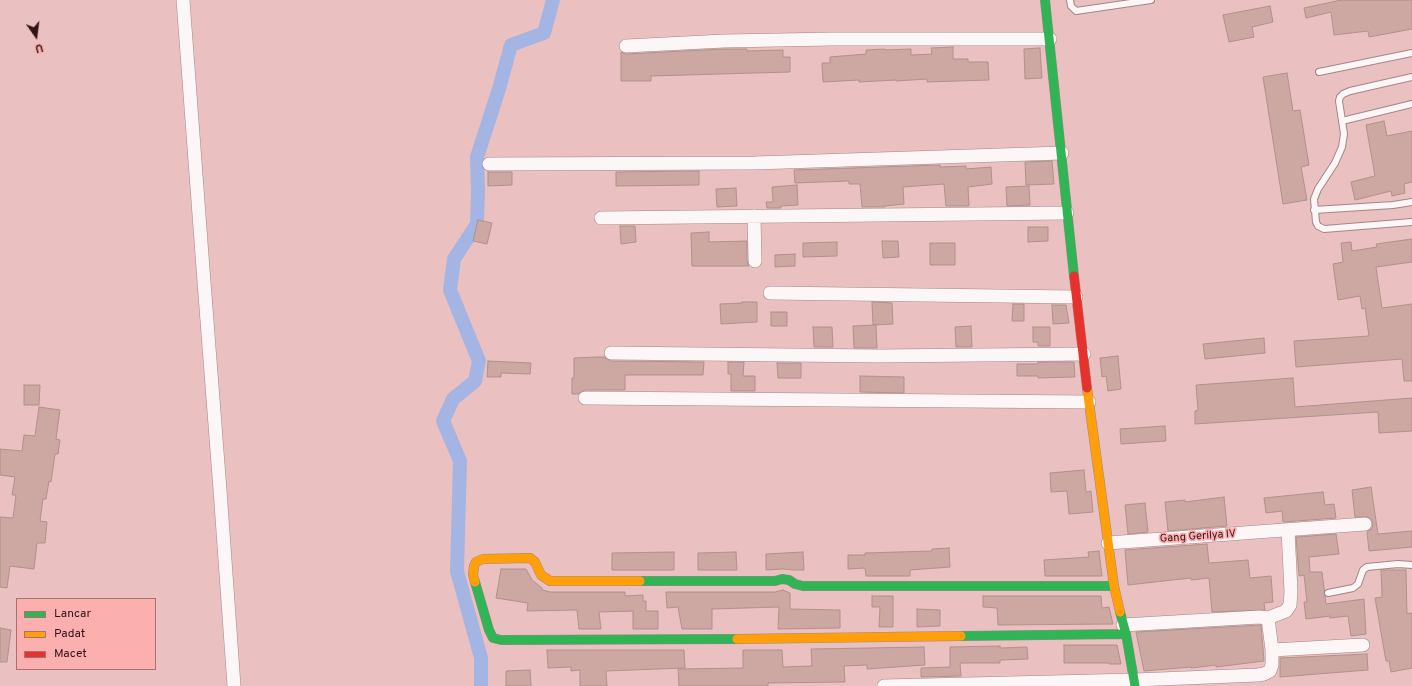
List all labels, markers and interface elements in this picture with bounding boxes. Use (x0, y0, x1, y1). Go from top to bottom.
north arrow (16, 16, 56, 56)
text: U (33, 40, 44, 55)
street label: Gang Gerilya IV (1159, 528, 1237, 546)
legend (16, 598, 156, 670)
text: Lancar (54, 606, 91, 622)
text: Padat (54, 626, 85, 642)
text: Macet (54, 646, 87, 662)

